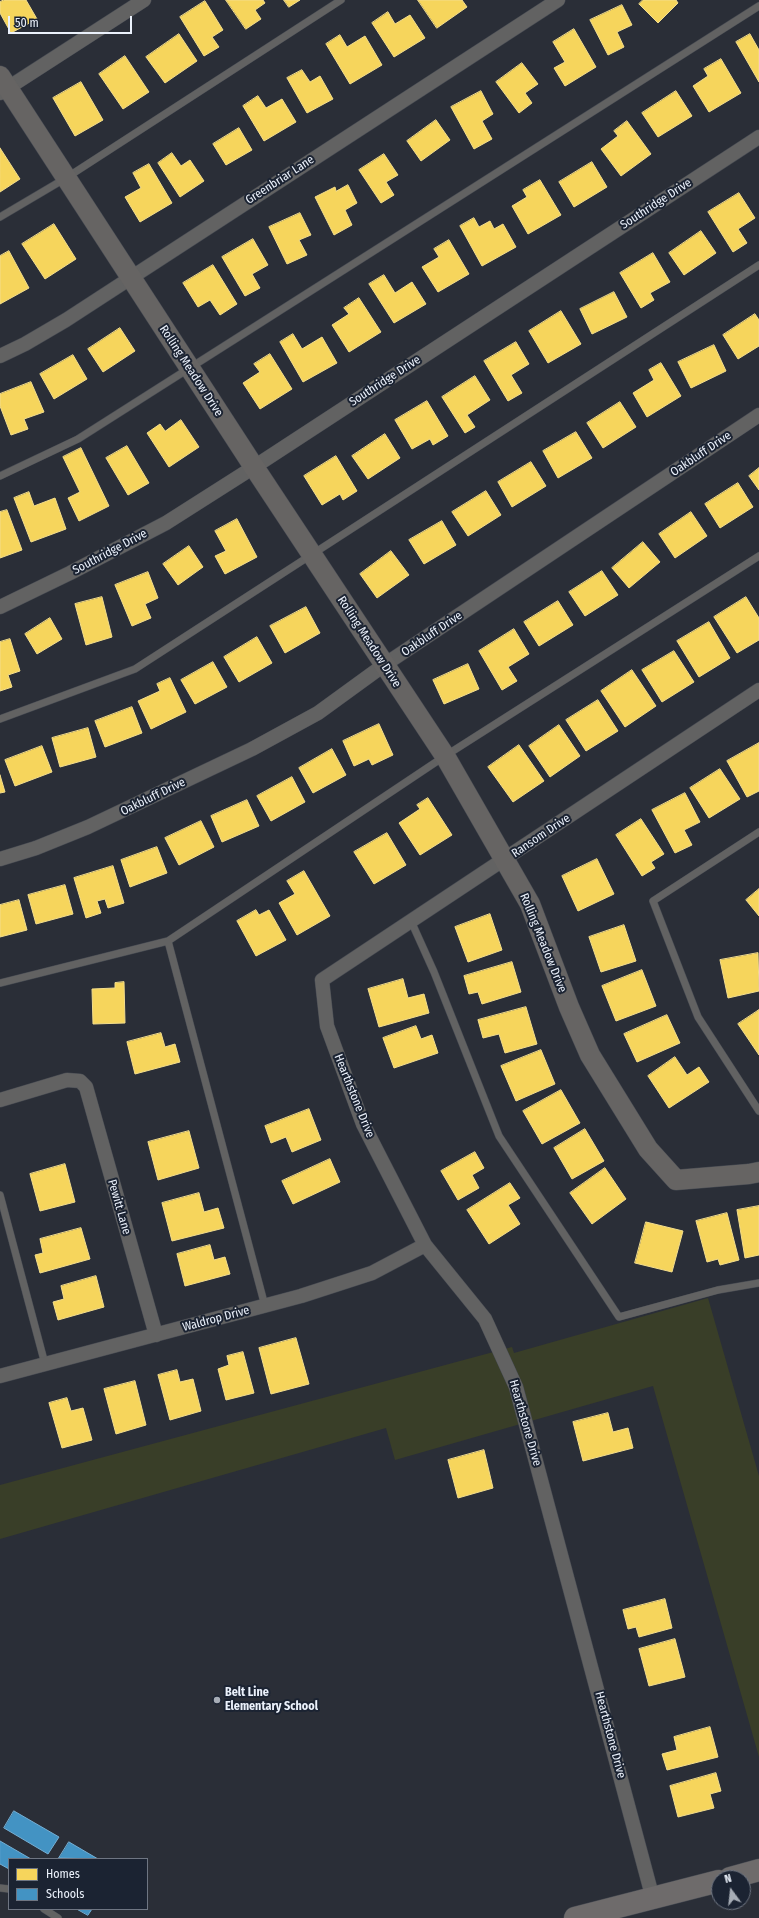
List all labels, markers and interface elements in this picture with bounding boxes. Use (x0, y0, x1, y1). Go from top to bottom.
scale bar (10, 8, 134, 34)
text: 50 m (15, 16, 39, 30)
street label: Greenbriar Lane (243, 153, 317, 207)
street label: Southridge Drive (618, 176, 694, 232)
street label: Rolling Meadow Drive (156, 323, 226, 419)
street label: Southridge Drive (347, 353, 423, 409)
street label: Oakbluff Drive (668, 428, 734, 480)
street label: Southridge Drive (70, 526, 150, 578)
street label: Rolling Meadow Drive (334, 594, 404, 690)
street label: Oakbluff Drive (399, 608, 465, 660)
street label: Oakbluff Drive (118, 775, 188, 819)
street label: Ransom Drive (509, 811, 573, 861)
street label: Rolling Meadow Drive (516, 891, 570, 995)
street label: Hearthstone Drive (331, 1052, 377, 1140)
street label: Pewitt Lane (104, 1178, 134, 1236)
street label: Waldrop Drive (181, 1303, 251, 1335)
street label: Hearthstone Drive (506, 1378, 544, 1468)
place label: Belt Line Elementary School (225, 1686, 318, 1714)
street label: Hearthstone Drive (592, 1690, 628, 1780)
marker: Belt Line Elementary School (212, 1695, 222, 1705)
legend (8, 1858, 148, 1910)
text: Homes (46, 1867, 80, 1881)
north arrow (711, 1870, 751, 1910)
text: N (723, 1872, 733, 1886)
text: Schools (46, 1887, 84, 1901)

